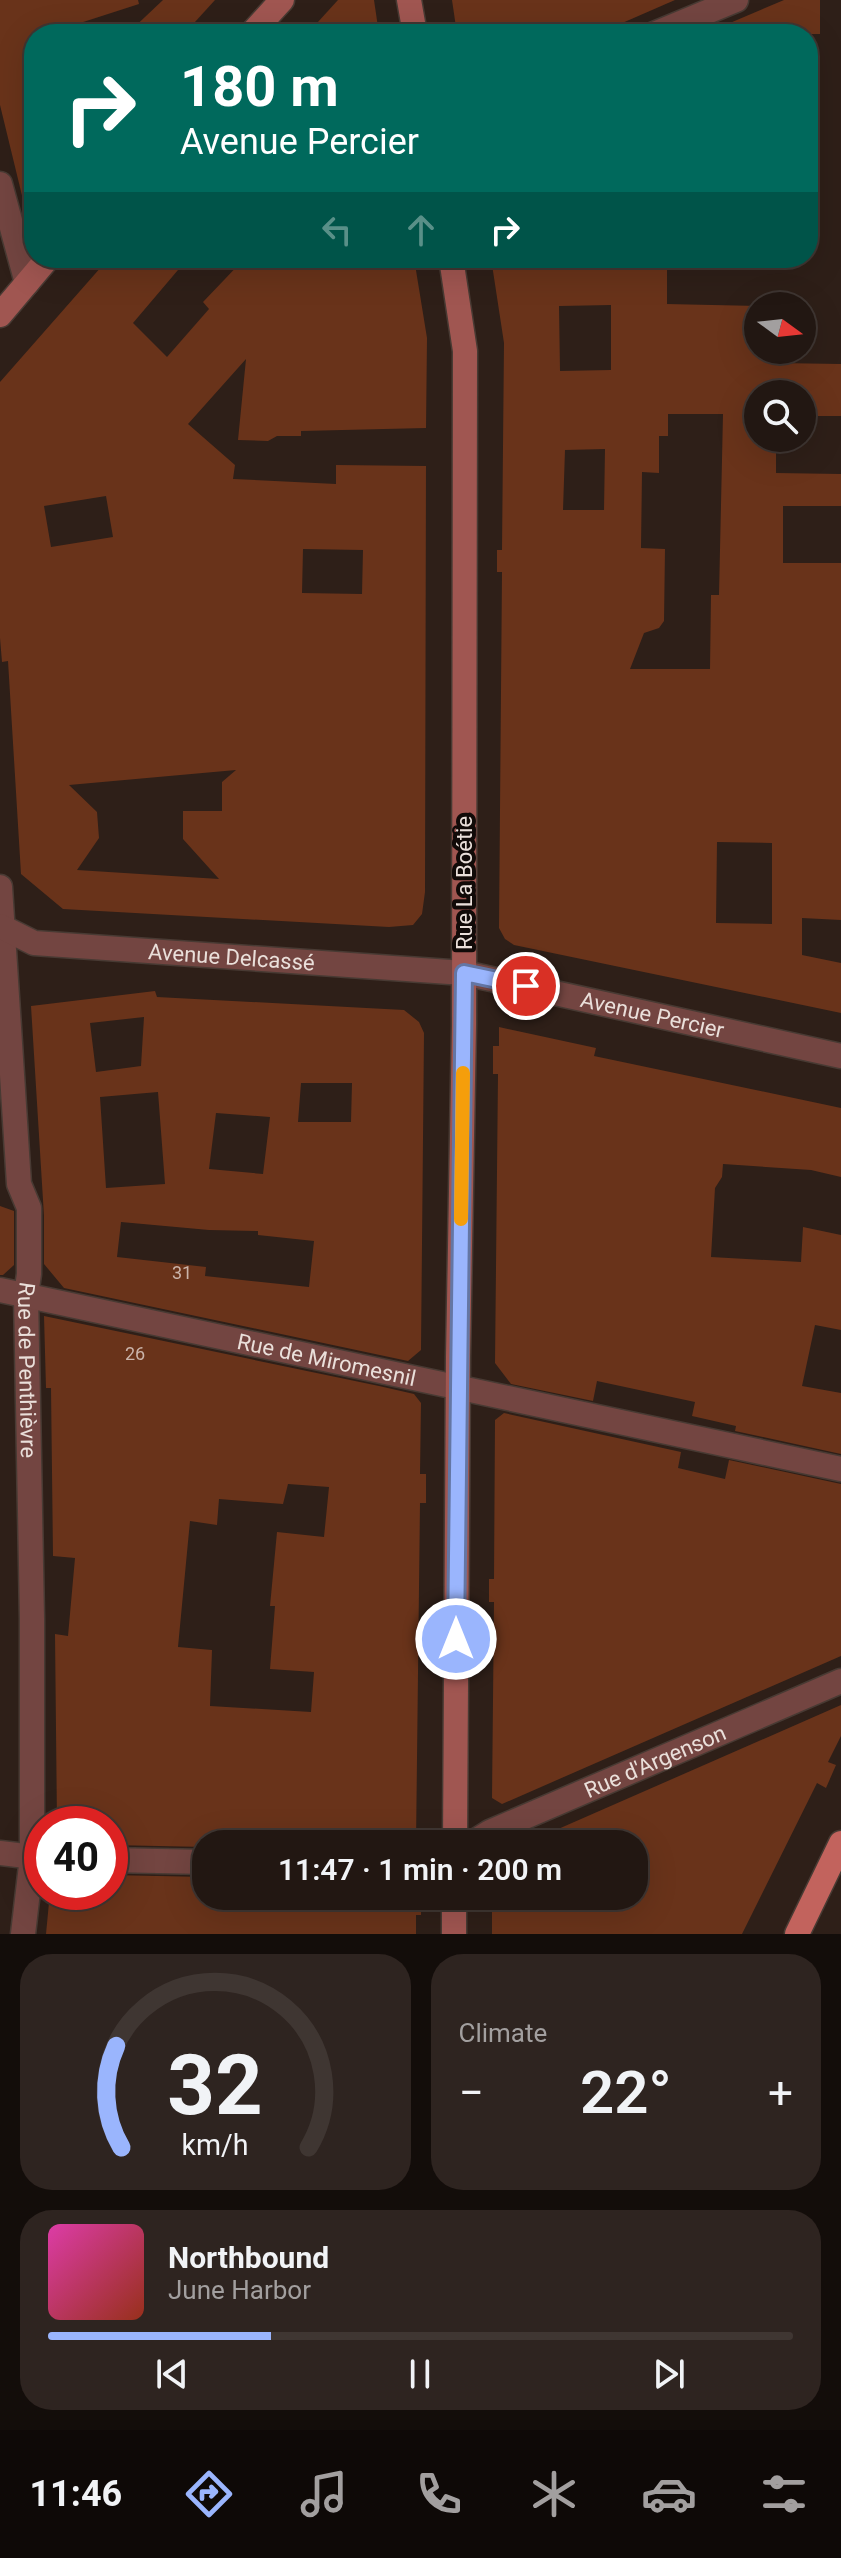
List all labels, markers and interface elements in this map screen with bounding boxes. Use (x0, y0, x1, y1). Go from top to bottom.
text: 180 m (180, 54, 339, 120)
icon: right (48, 56, 152, 160)
text: Avenue Percier (180, 121, 419, 163)
icon: left (315, 208, 359, 252)
icon: ahead (399, 208, 443, 252)
icon: right (483, 208, 527, 252)
north arrow (744, 292, 816, 364)
map controls (744, 292, 816, 452)
button: search (744, 380, 816, 452)
street label: Rue La Boétie (452, 816, 477, 950)
street label: Avenue Delcassé (147, 939, 316, 975)
pin (492, 952, 560, 1020)
icon: arrive (504, 964, 548, 1008)
street label: Avenue Percier (578, 987, 727, 1043)
house number: 31 (172, 1262, 192, 1283)
street label: Rue de Penthièvre (13, 1281, 42, 1458)
street label: Rue de Miromesnil (235, 1328, 418, 1391)
house number: 26 (125, 1343, 145, 1364)
position arrow (414, 1597, 498, 1681)
street label: Rue d'Argenson (580, 1720, 730, 1803)
speed limit sign: 40 (24, 1806, 128, 1910)
text: 11:47 · 1 min · 200 m (278, 1852, 562, 1887)
text: Climate (459, 2018, 547, 2048)
text: 32 (168, 2037, 263, 2134)
text: 22° (580, 2057, 672, 2128)
text: − (459, 2067, 484, 2119)
text: + (768, 2067, 793, 2119)
text: km/h (182, 2128, 249, 2162)
text: Northbound (168, 2240, 329, 2275)
text: June Harbor (168, 2275, 311, 2305)
icon: previous (150, 2352, 194, 2396)
icon: pause (398, 2352, 442, 2396)
icon: next (647, 2352, 691, 2396)
icon: directions (181, 2466, 237, 2522)
icon: music (296, 2466, 352, 2522)
icon: phone (411, 2466, 467, 2522)
icon: climate (526, 2466, 582, 2522)
icon: car (641, 2466, 697, 2522)
icon: filters (756, 2466, 812, 2522)
text: 11:46 (29, 2473, 122, 2515)

